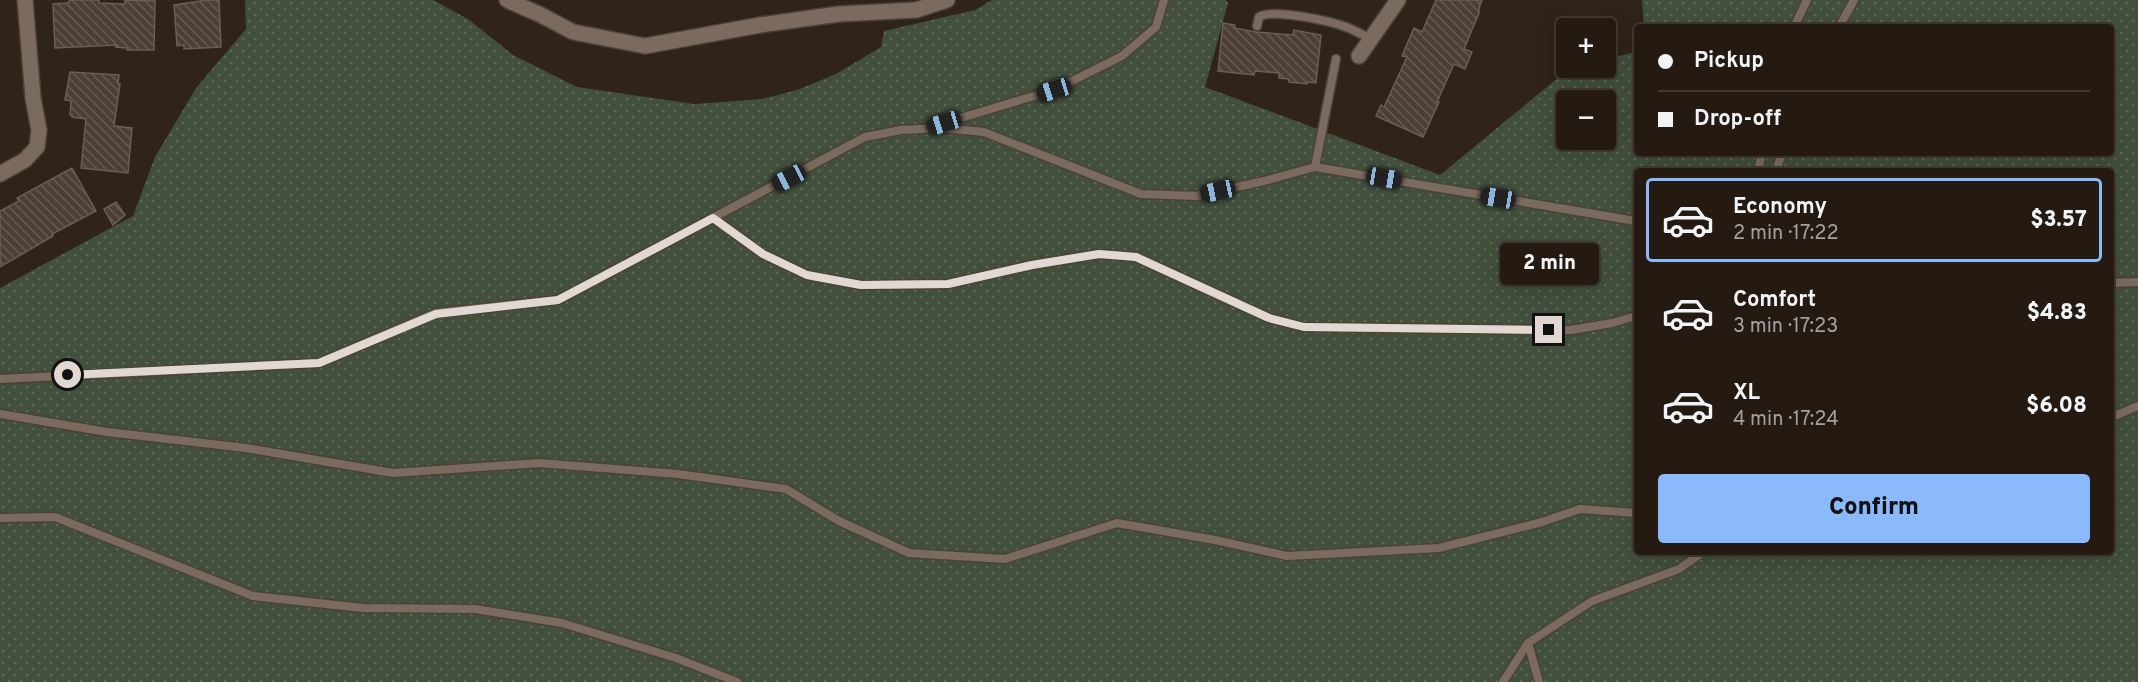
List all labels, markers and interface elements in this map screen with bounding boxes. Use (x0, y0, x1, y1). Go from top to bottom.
map controls (1556, 18, 1616, 150)
button: + (1556, 18, 1616, 78)
text: Pickup (1694, 48, 1764, 75)
car (1034, 76, 1074, 104)
button: − (1556, 90, 1616, 150)
text: Drop-off (1694, 106, 1781, 133)
car (924, 109, 964, 137)
car (769, 162, 809, 194)
car (1365, 166, 1403, 190)
car (1199, 178, 1237, 204)
car (1479, 186, 1517, 210)
icon: car (1661, 193, 1715, 247)
text: Economy (1733, 194, 1827, 221)
text: $3.57 (2030, 207, 2087, 234)
text: 2 min · 17:22 (1733, 221, 1839, 247)
callout: 2 min (1500, 243, 1598, 285)
text: 2 min (1523, 251, 1576, 277)
icon: car (1661, 286, 1715, 340)
text: Comfort (1733, 287, 1816, 314)
text: $4.83 (2027, 300, 2087, 327)
text: 3 min · 17:23 (1733, 314, 1838, 340)
route end (1535, 316, 1562, 343)
route start (54, 361, 81, 388)
icon: car (1661, 379, 1715, 433)
text: XL (1733, 380, 1760, 407)
text: $6.08 (2026, 393, 2087, 420)
text: 4 min · 17:24 (1733, 407, 1839, 433)
button: Confirm (1658, 474, 2090, 543)

